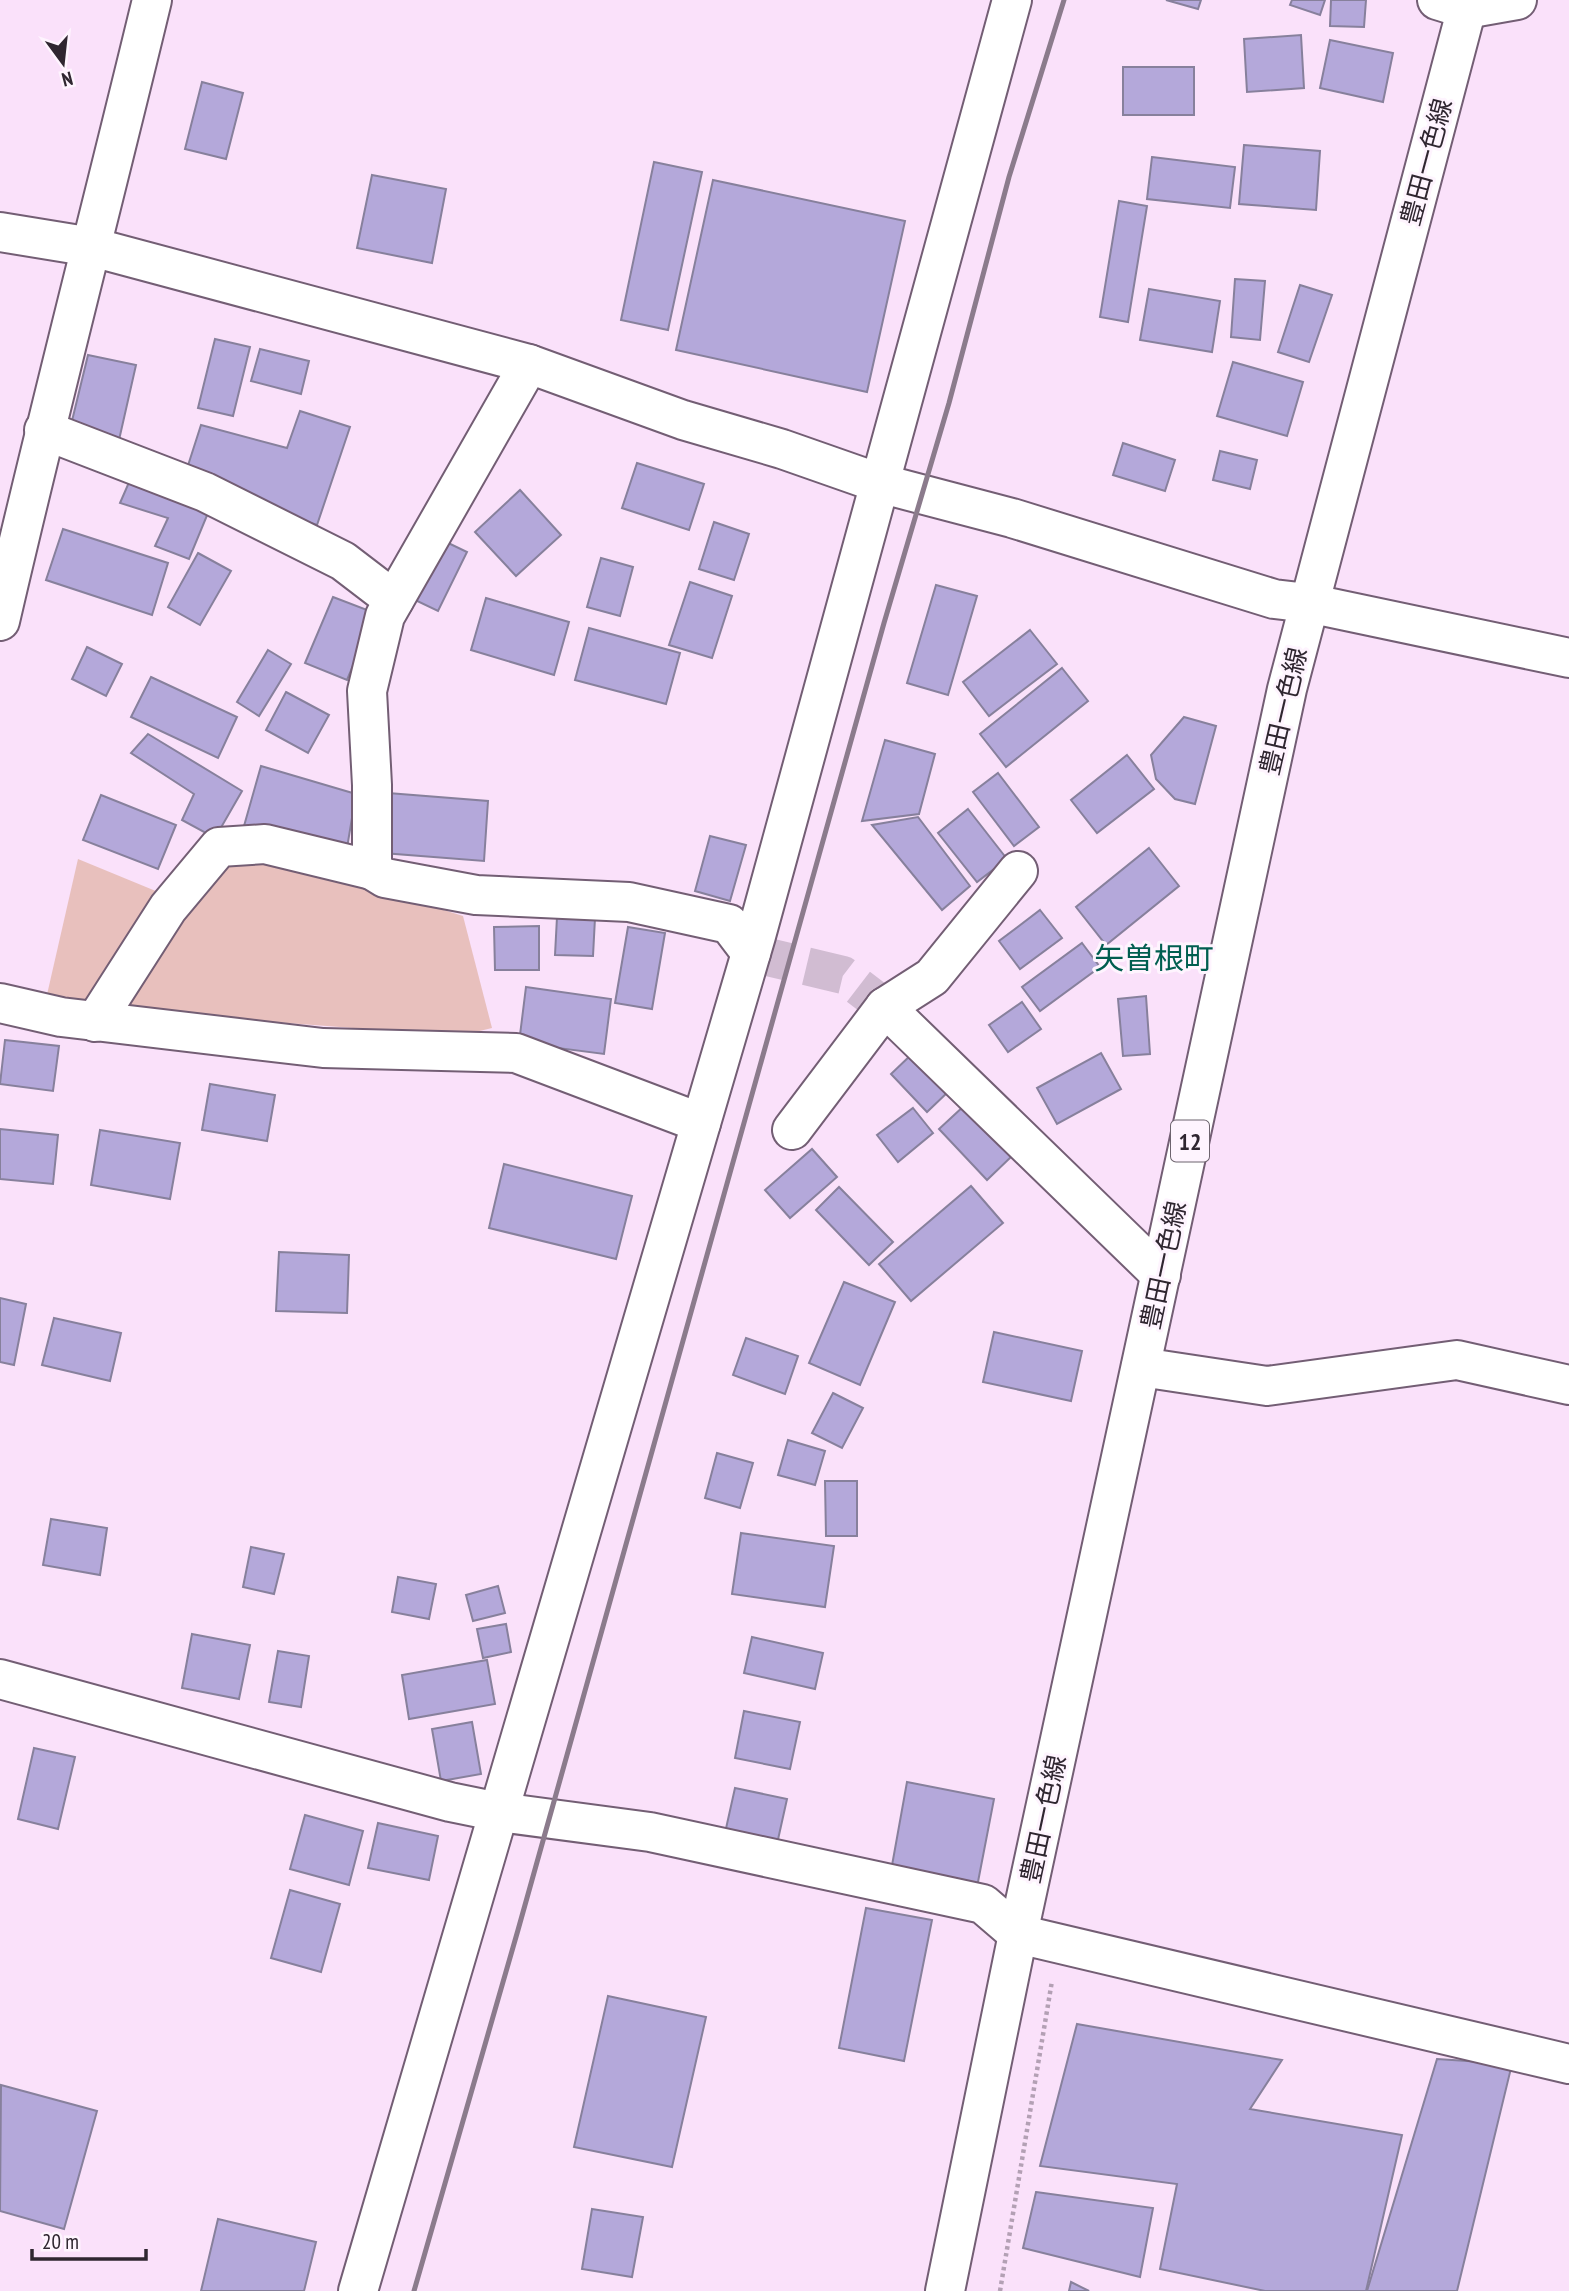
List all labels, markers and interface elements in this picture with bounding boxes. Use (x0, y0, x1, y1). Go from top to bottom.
north arrow (28, 28, 98, 98)
text: N (59, 67, 75, 92)
street label: 豊田一色線 (1393, 95, 1459, 229)
street label: 豊田一色線 (1252, 644, 1314, 778)
district label: 矢曽根町 (1094, 938, 1214, 977)
road number: 12 (1171, 1120, 1209, 1162)
street label: 豊田一色線 (1133, 1198, 1193, 1332)
street label: 豊田一色線 (1013, 1752, 1073, 1886)
scale bar (32, 2218, 145, 2262)
text: 20 m (42, 2228, 79, 2255)

